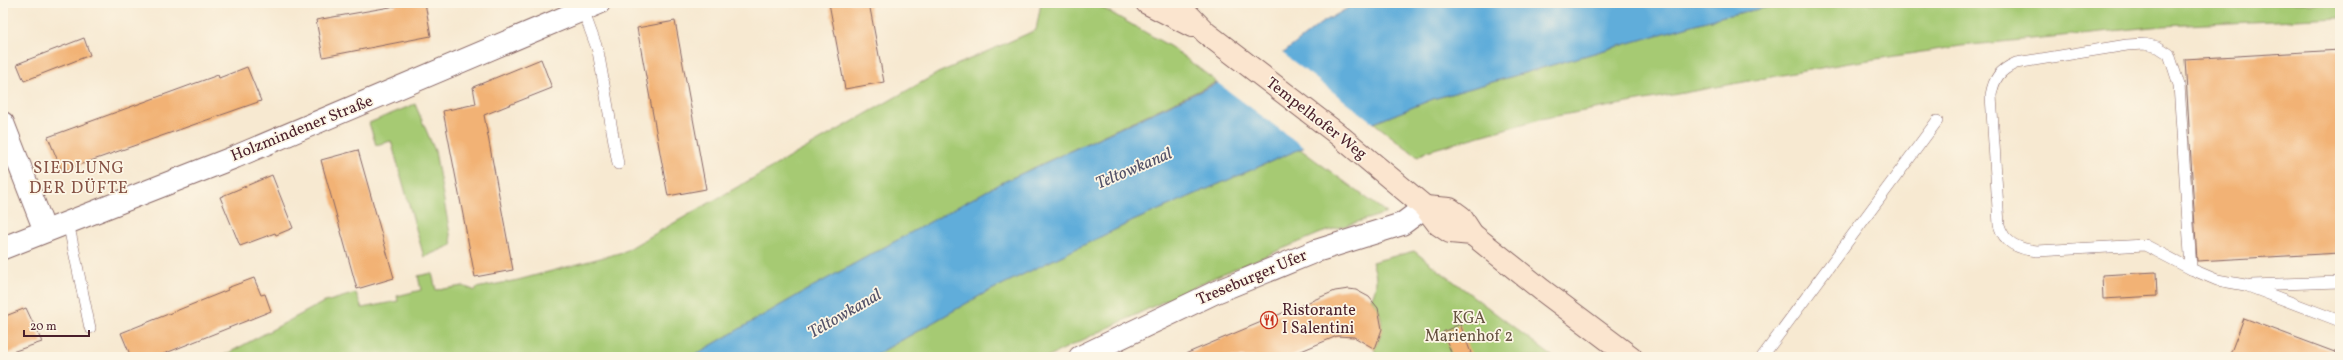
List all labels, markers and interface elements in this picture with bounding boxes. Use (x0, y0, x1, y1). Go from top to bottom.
street label: Tempelhofer Weg (1261, 73, 1371, 165)
street label: Holzmindener Straße (228, 90, 376, 168)
water label: Teltowkanal (1092, 143, 1176, 195)
district label: SIEDLUNG DER DÜFTE (29, 157, 129, 200)
street label: Treseburger Ufer (1193, 245, 1311, 311)
water label: Teltowkanal (804, 284, 886, 344)
place label: Ristorante I Salentini (1282, 300, 1356, 340)
park label: KGA Marienhof 2 (1425, 308, 1513, 348)
restaurant icon: Ristorante I Salentini (1259, 310, 1279, 330)
scale bar (24, 312, 89, 338)
text: 20 m (30, 319, 57, 335)

